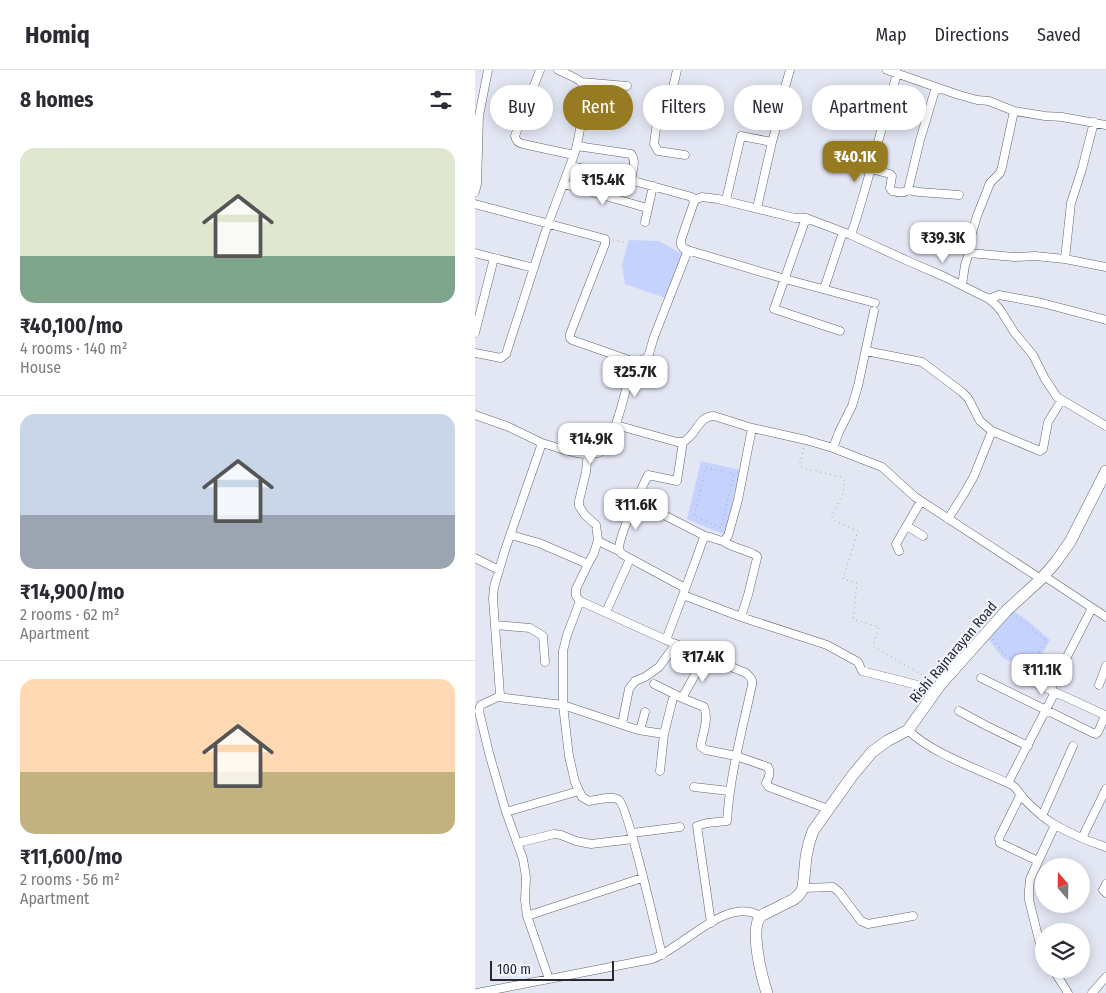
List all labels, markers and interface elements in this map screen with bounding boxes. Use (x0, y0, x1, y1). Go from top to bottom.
text: Homiq (25, 21, 90, 49)
text: Map (875, 24, 907, 46)
text: Directions (935, 24, 1009, 46)
text: Saved (1037, 24, 1081, 46)
chip: Buy (490, 85, 553, 130)
chip: Rent (563, 85, 633, 130)
chip: Filters (643, 85, 724, 130)
chip: New (734, 85, 802, 130)
chip: Apartment (812, 85, 926, 130)
icon: filters (427, 86, 455, 114)
text: 8 homes (20, 87, 94, 113)
pin: ₹40.1K (814, 140, 896, 183)
text: ₹40.1K (834, 147, 876, 166)
pin: ₹15.4K (562, 164, 644, 206)
text: ₹15.4K (581, 170, 625, 189)
icon: home (193, 181, 283, 271)
pin: ₹39.3K (902, 222, 984, 264)
text: ₹39.3K (921, 228, 965, 247)
text: ₹40,100/mo (20, 313, 123, 339)
text: 4 rooms · 140 m² (20, 339, 128, 358)
pin: ₹25.7K (594, 356, 676, 398)
text: House (20, 358, 61, 377)
text: ₹25.7K (614, 362, 656, 381)
pin: ₹14.9K (550, 422, 632, 465)
text: ₹14.9K (569, 429, 613, 448)
icon: home (193, 446, 283, 536)
pin: ₹11.6K (595, 488, 677, 531)
text: ₹11.6K (615, 495, 657, 514)
text: ₹14,900/mo (20, 579, 124, 605)
street label: Rishi Rajnarayan Road (906, 598, 1001, 706)
text: 2 rooms · 62 m² (20, 605, 119, 624)
text: Apartment (20, 624, 89, 643)
pin: ₹17.4K (662, 640, 744, 683)
text: ₹17.4K (682, 647, 724, 666)
pin: ₹11.1K (1001, 654, 1083, 696)
text: ₹11.1K (1022, 660, 1062, 679)
icon: home (193, 711, 283, 801)
text: ₹11,600/mo (20, 844, 123, 870)
north arrow (1035, 858, 1090, 912)
map controls (1035, 858, 1090, 978)
text: 2 rooms · 56 m² (20, 870, 120, 889)
text: Apartment (20, 889, 89, 908)
button: layers (1035, 923, 1090, 978)
scale bar (490, 958, 614, 981)
text: 100 m (497, 961, 531, 978)

